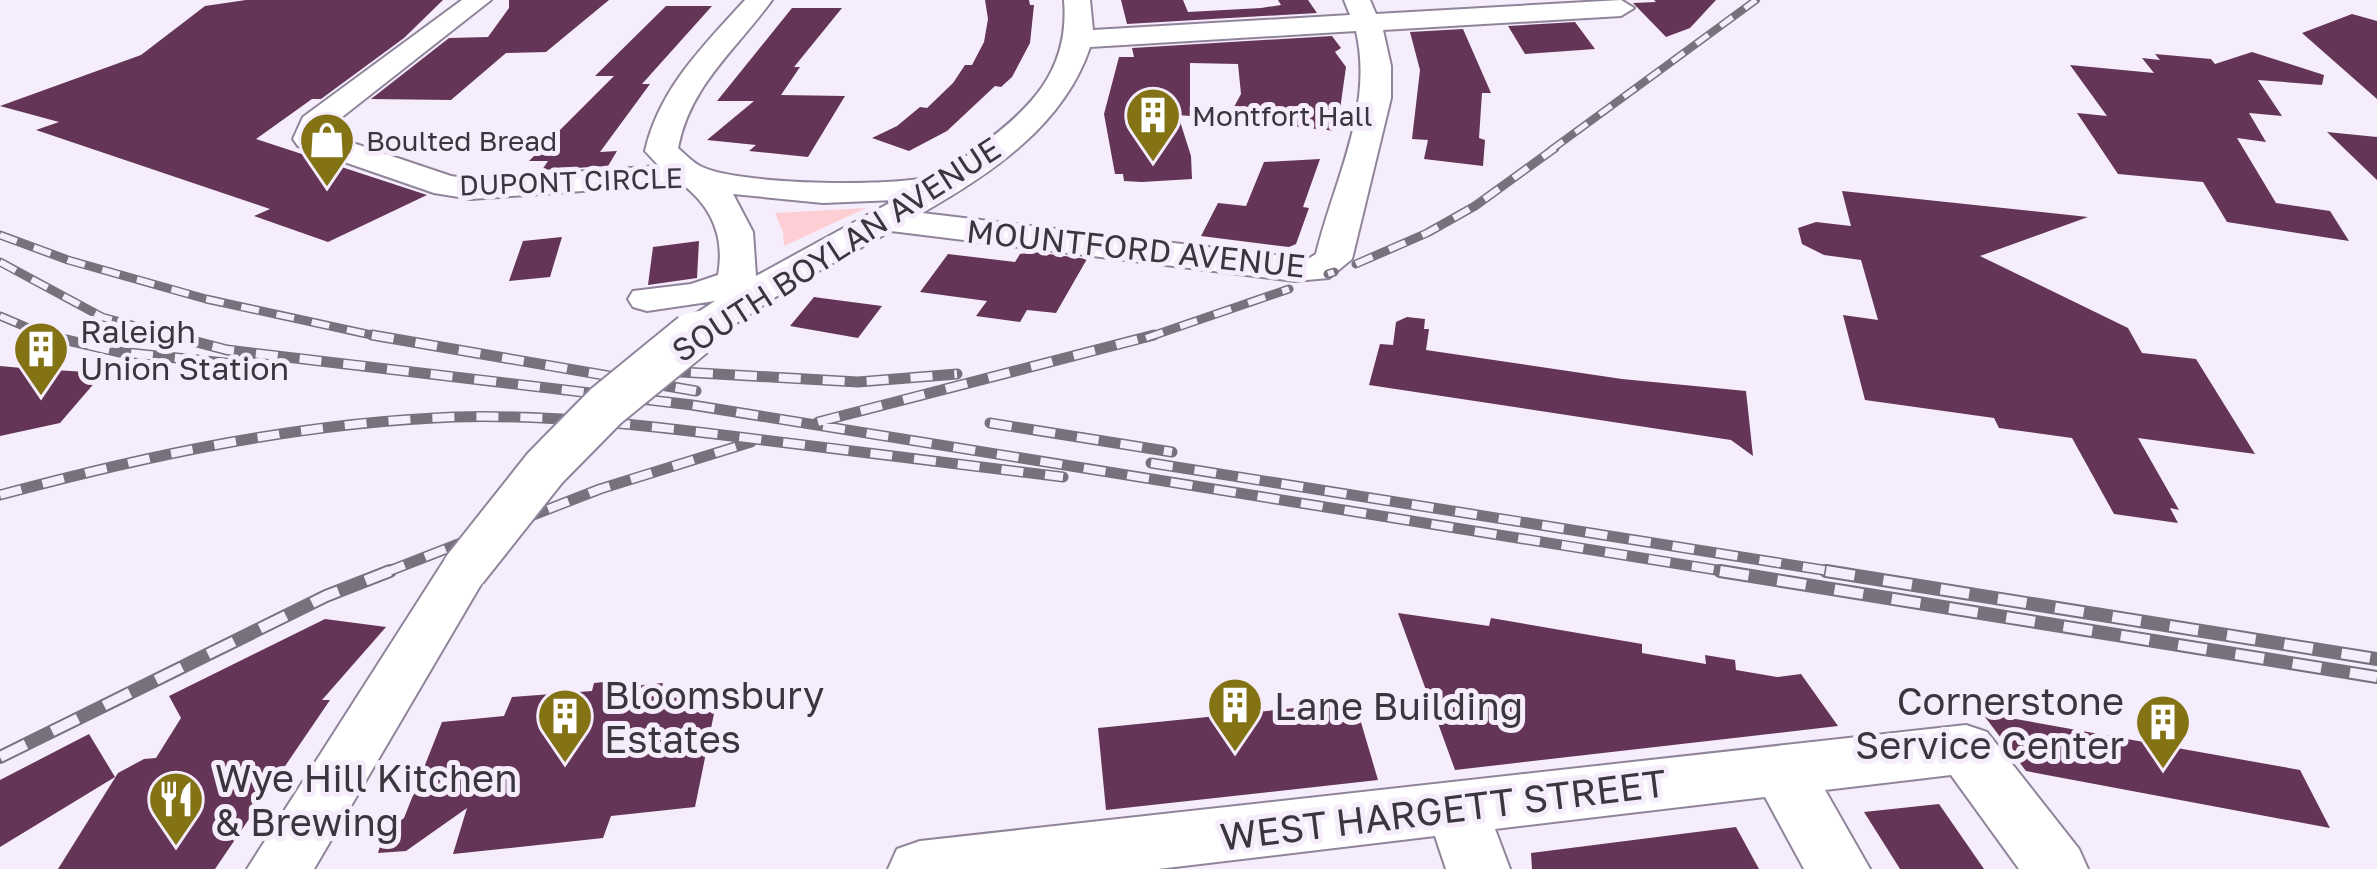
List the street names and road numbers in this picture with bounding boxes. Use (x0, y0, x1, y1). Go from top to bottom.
street label: SOUTH BOYLAN AVENUE (665, 129, 1007, 369)
street label: DUPONT CIRCLE (459, 161, 683, 201)
street label: MOUNTFORD AVENUE (965, 211, 1307, 285)
street label: WEST HARGETT STREET (1217, 759, 1669, 859)

